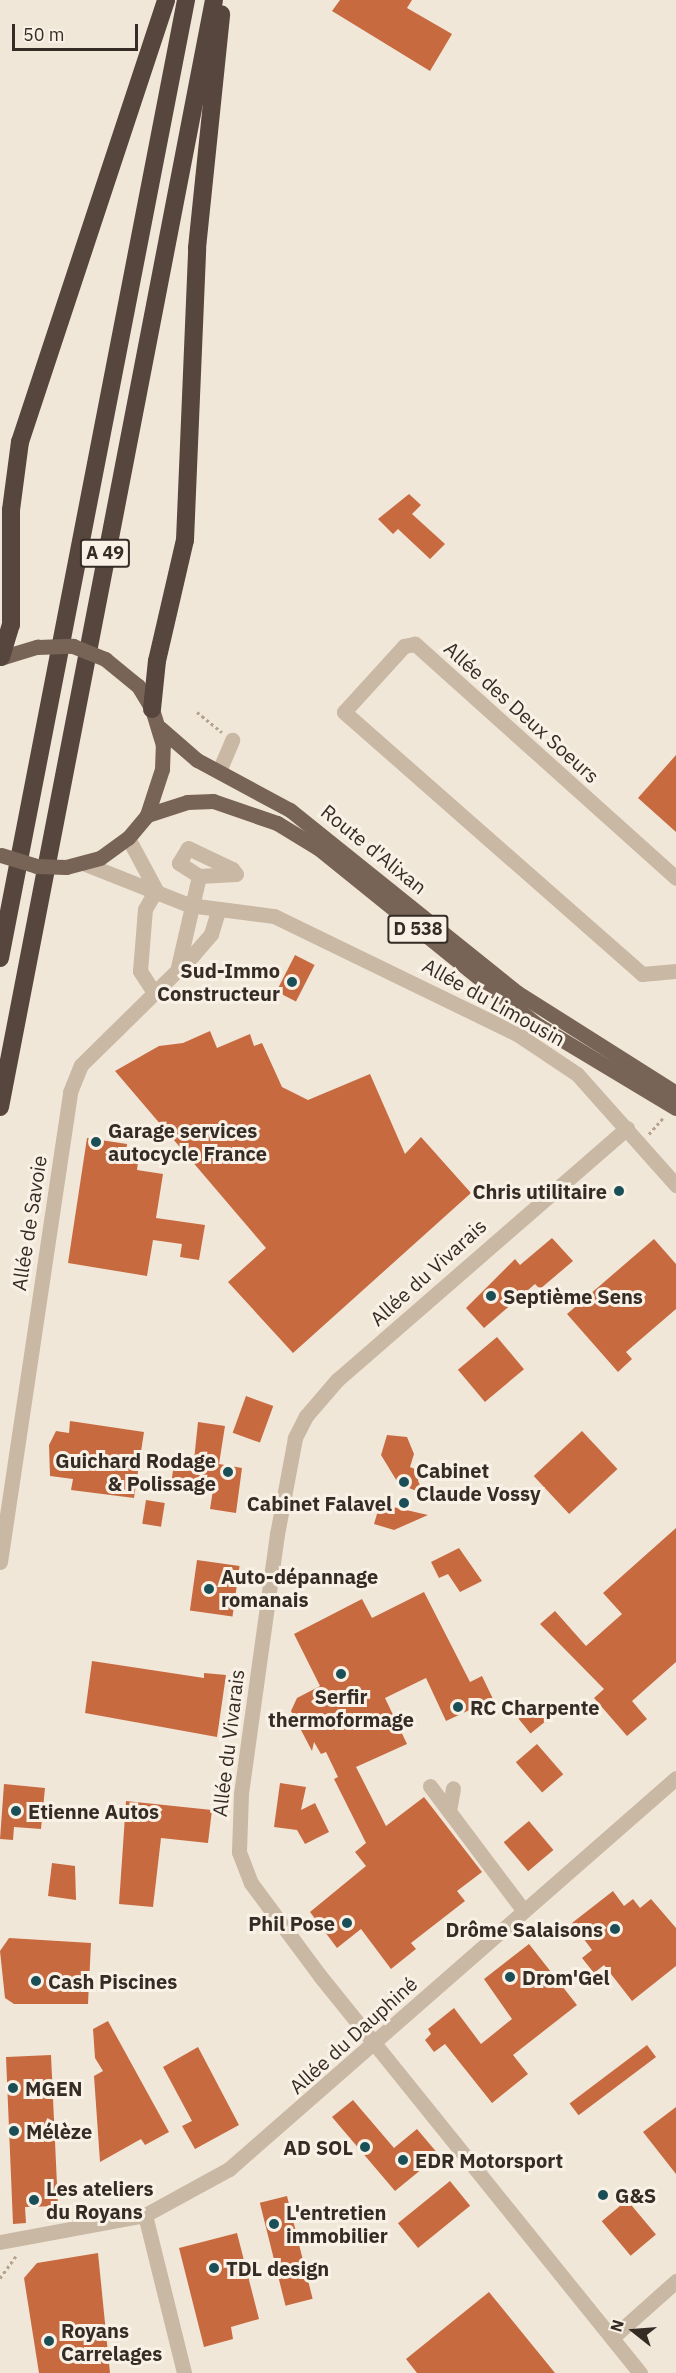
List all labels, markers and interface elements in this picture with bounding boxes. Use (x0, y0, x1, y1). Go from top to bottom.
scale bar (15, 12, 141, 50)
text: 50 m (23, 23, 65, 46)
road number: A 49 (80, 538, 130, 568)
street label: Allée des Deux Soeurs (440, 636, 604, 788)
street label: Route d'Alixan (316, 799, 432, 899)
road number: D 538 (386, 914, 450, 944)
street label: Allée du Limousin (419, 953, 569, 1051)
place label: Sud-Immo Constructeur (157, 958, 280, 1005)
marker: Sud-Immo Constructeur (285, 975, 299, 989)
place label: Garage services autocycle France (108, 1118, 267, 1165)
marker: Garage services autocycle France (89, 1135, 103, 1149)
street label: Allée de Savoie (6, 1154, 52, 1292)
place label: Chris utilitaire (472, 1179, 607, 1203)
marker: Chris utilitaire (612, 1184, 626, 1198)
street label: Allée du Vivarais (365, 1214, 491, 1330)
place label: Septième Sens (503, 1284, 643, 1308)
marker: Septième Sens (484, 1289, 498, 1303)
place label: Guichard Rodage & Polissage (55, 1448, 216, 1495)
place label: Cabinet Claude Vossy (416, 1458, 541, 1505)
marker: Guichard Rodage & Polissage (221, 1465, 235, 1479)
marker: Cabinet Claude Vossy (397, 1475, 411, 1489)
place label: Cabinet Falavel (247, 1491, 392, 1515)
marker: Cabinet Falavel (397, 1496, 411, 1510)
place label: Auto-dépannage romanais (221, 1565, 378, 1612)
marker: Auto-dépannage romanais (202, 1582, 216, 1596)
marker: Serfir thermoformage (334, 1667, 348, 1681)
street label: Allée du Vivarais (207, 1668, 249, 1818)
place label: Serfir thermoformage (268, 1684, 414, 1731)
place label: RC Charpente (470, 1695, 600, 1719)
marker: RC Charpente (451, 1700, 465, 1714)
place label: Etienne Autos (28, 1799, 159, 1823)
marker: Etienne Autos (9, 1804, 23, 1818)
place label: Phil Pose (248, 1911, 335, 1935)
marker: Phil Pose (340, 1916, 354, 1930)
place label: Drôme Salaisons (446, 1917, 603, 1941)
marker: Drôme Salaisons (608, 1922, 622, 1936)
place label: Drom'Gel (522, 1965, 610, 1989)
place label: Cash Piscines (48, 1969, 177, 1993)
marker: Drom'Gel (503, 1970, 517, 1984)
street label: Allée du Dauphiné (284, 1971, 422, 2099)
marker: Cash Piscines (29, 1974, 43, 1988)
place label: MGEN (25, 2076, 82, 2100)
marker: MGEN (6, 2081, 20, 2095)
place label: Mélèze (26, 2119, 92, 2143)
marker: Mélèze (7, 2124, 21, 2138)
place label: AD SOL (283, 2135, 353, 2159)
marker: AD SOL (358, 2140, 372, 2154)
place label: EDR Motorsport (415, 2148, 563, 2172)
marker: EDR Motorsport (396, 2153, 410, 2167)
place label: Les ateliers du Royans (46, 2176, 154, 2223)
place label: G&S (615, 2183, 656, 2207)
marker: G&S (596, 2188, 610, 2202)
marker: Les ateliers du Royans (27, 2193, 41, 2207)
place label: L'entretien immobilier (286, 2200, 388, 2247)
marker: L'entretien immobilier (267, 2217, 281, 2231)
place label: TDL design (226, 2256, 329, 2280)
marker: TDL design (207, 2261, 221, 2275)
north arrow (604, 2301, 664, 2361)
text: N (606, 2317, 628, 2334)
place label: Royans Carrelages (61, 2318, 162, 2365)
marker: Royans Carrelages (42, 2334, 56, 2348)

